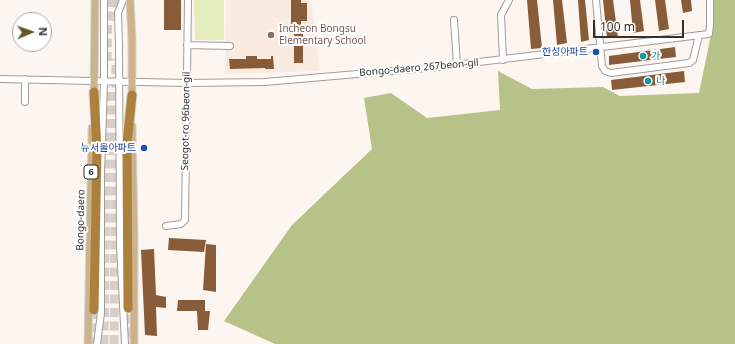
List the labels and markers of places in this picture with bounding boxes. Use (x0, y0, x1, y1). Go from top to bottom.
place label: Incheon Bongsu Elementary School (279, 23, 366, 46)
marker: Incheon Bongsu Elementary School (266, 30, 276, 40)
place label: 한성아파트 (542, 46, 588, 58)
marker: 한성아파트 (591, 47, 601, 57)
place label: 가 (651, 50, 660, 62)
marker: 가 (638, 51, 648, 61)
place label: 나 (656, 75, 665, 87)
marker: 나 (643, 76, 653, 86)
place label: 뉴서울아파트 (81, 142, 136, 154)
marker: 뉴서울아파트 (139, 143, 149, 153)

